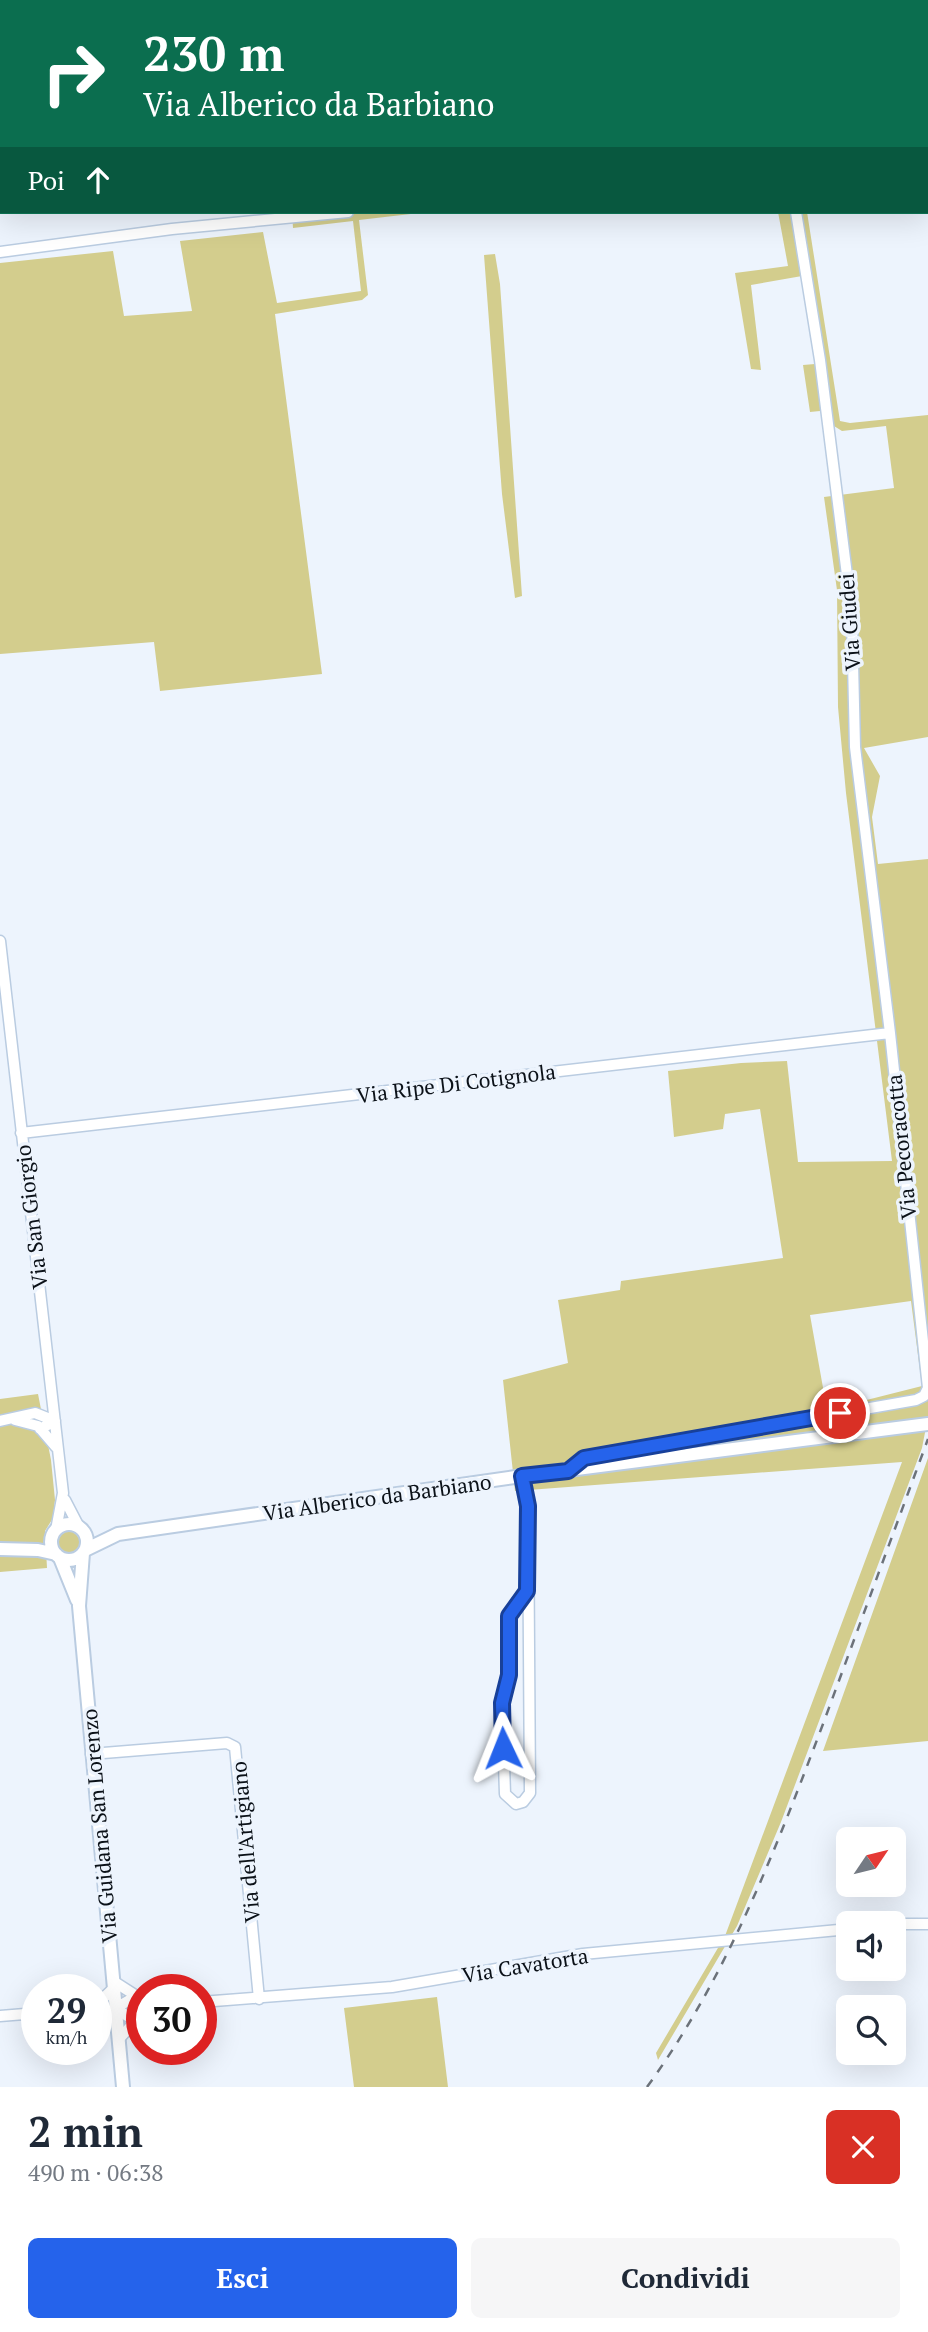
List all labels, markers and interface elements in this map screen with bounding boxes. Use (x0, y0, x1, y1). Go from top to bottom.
text: 230 m (143, 20, 285, 85)
icon: right (28, 28, 119, 119)
text: Via Alberico da Barbiano (143, 83, 494, 125)
icon: ahead (79, 161, 117, 199)
text: Poi (28, 163, 65, 197)
street label: Via Giudei (832, 572, 866, 672)
street label: Via Ripe Di Cotignola (355, 1057, 558, 1109)
street label: Via Pecoracotta (879, 1073, 923, 1221)
street label: Via San Giorgio (8, 1143, 54, 1291)
pin (810, 1383, 870, 1443)
icon: arrive (821, 1394, 859, 1432)
street label: Via Alberico da Barbiano (261, 1467, 493, 1527)
street label: Via Guidana San Lorenzo (75, 1708, 123, 1944)
position arrow (466, 1711, 540, 1785)
street label: Via dell'Artigiano (224, 1760, 266, 1924)
north arrow (836, 1827, 906, 1897)
map controls (836, 1827, 906, 2065)
button: sound (836, 1911, 906, 1981)
street label: Via Cavatorta (460, 1941, 591, 1989)
speed limit sign: 30 (126, 1974, 217, 2065)
text: 29 (47, 1987, 86, 2033)
button: search (836, 1995, 906, 2065)
text: km/h (46, 2025, 87, 2049)
text: 2 min (28, 2103, 143, 2159)
button: close (826, 2110, 900, 2184)
text: 490 m · 06:38 (28, 2157, 163, 2188)
button: Esci (28, 2238, 457, 2318)
button: Condividi (471, 2238, 900, 2318)

